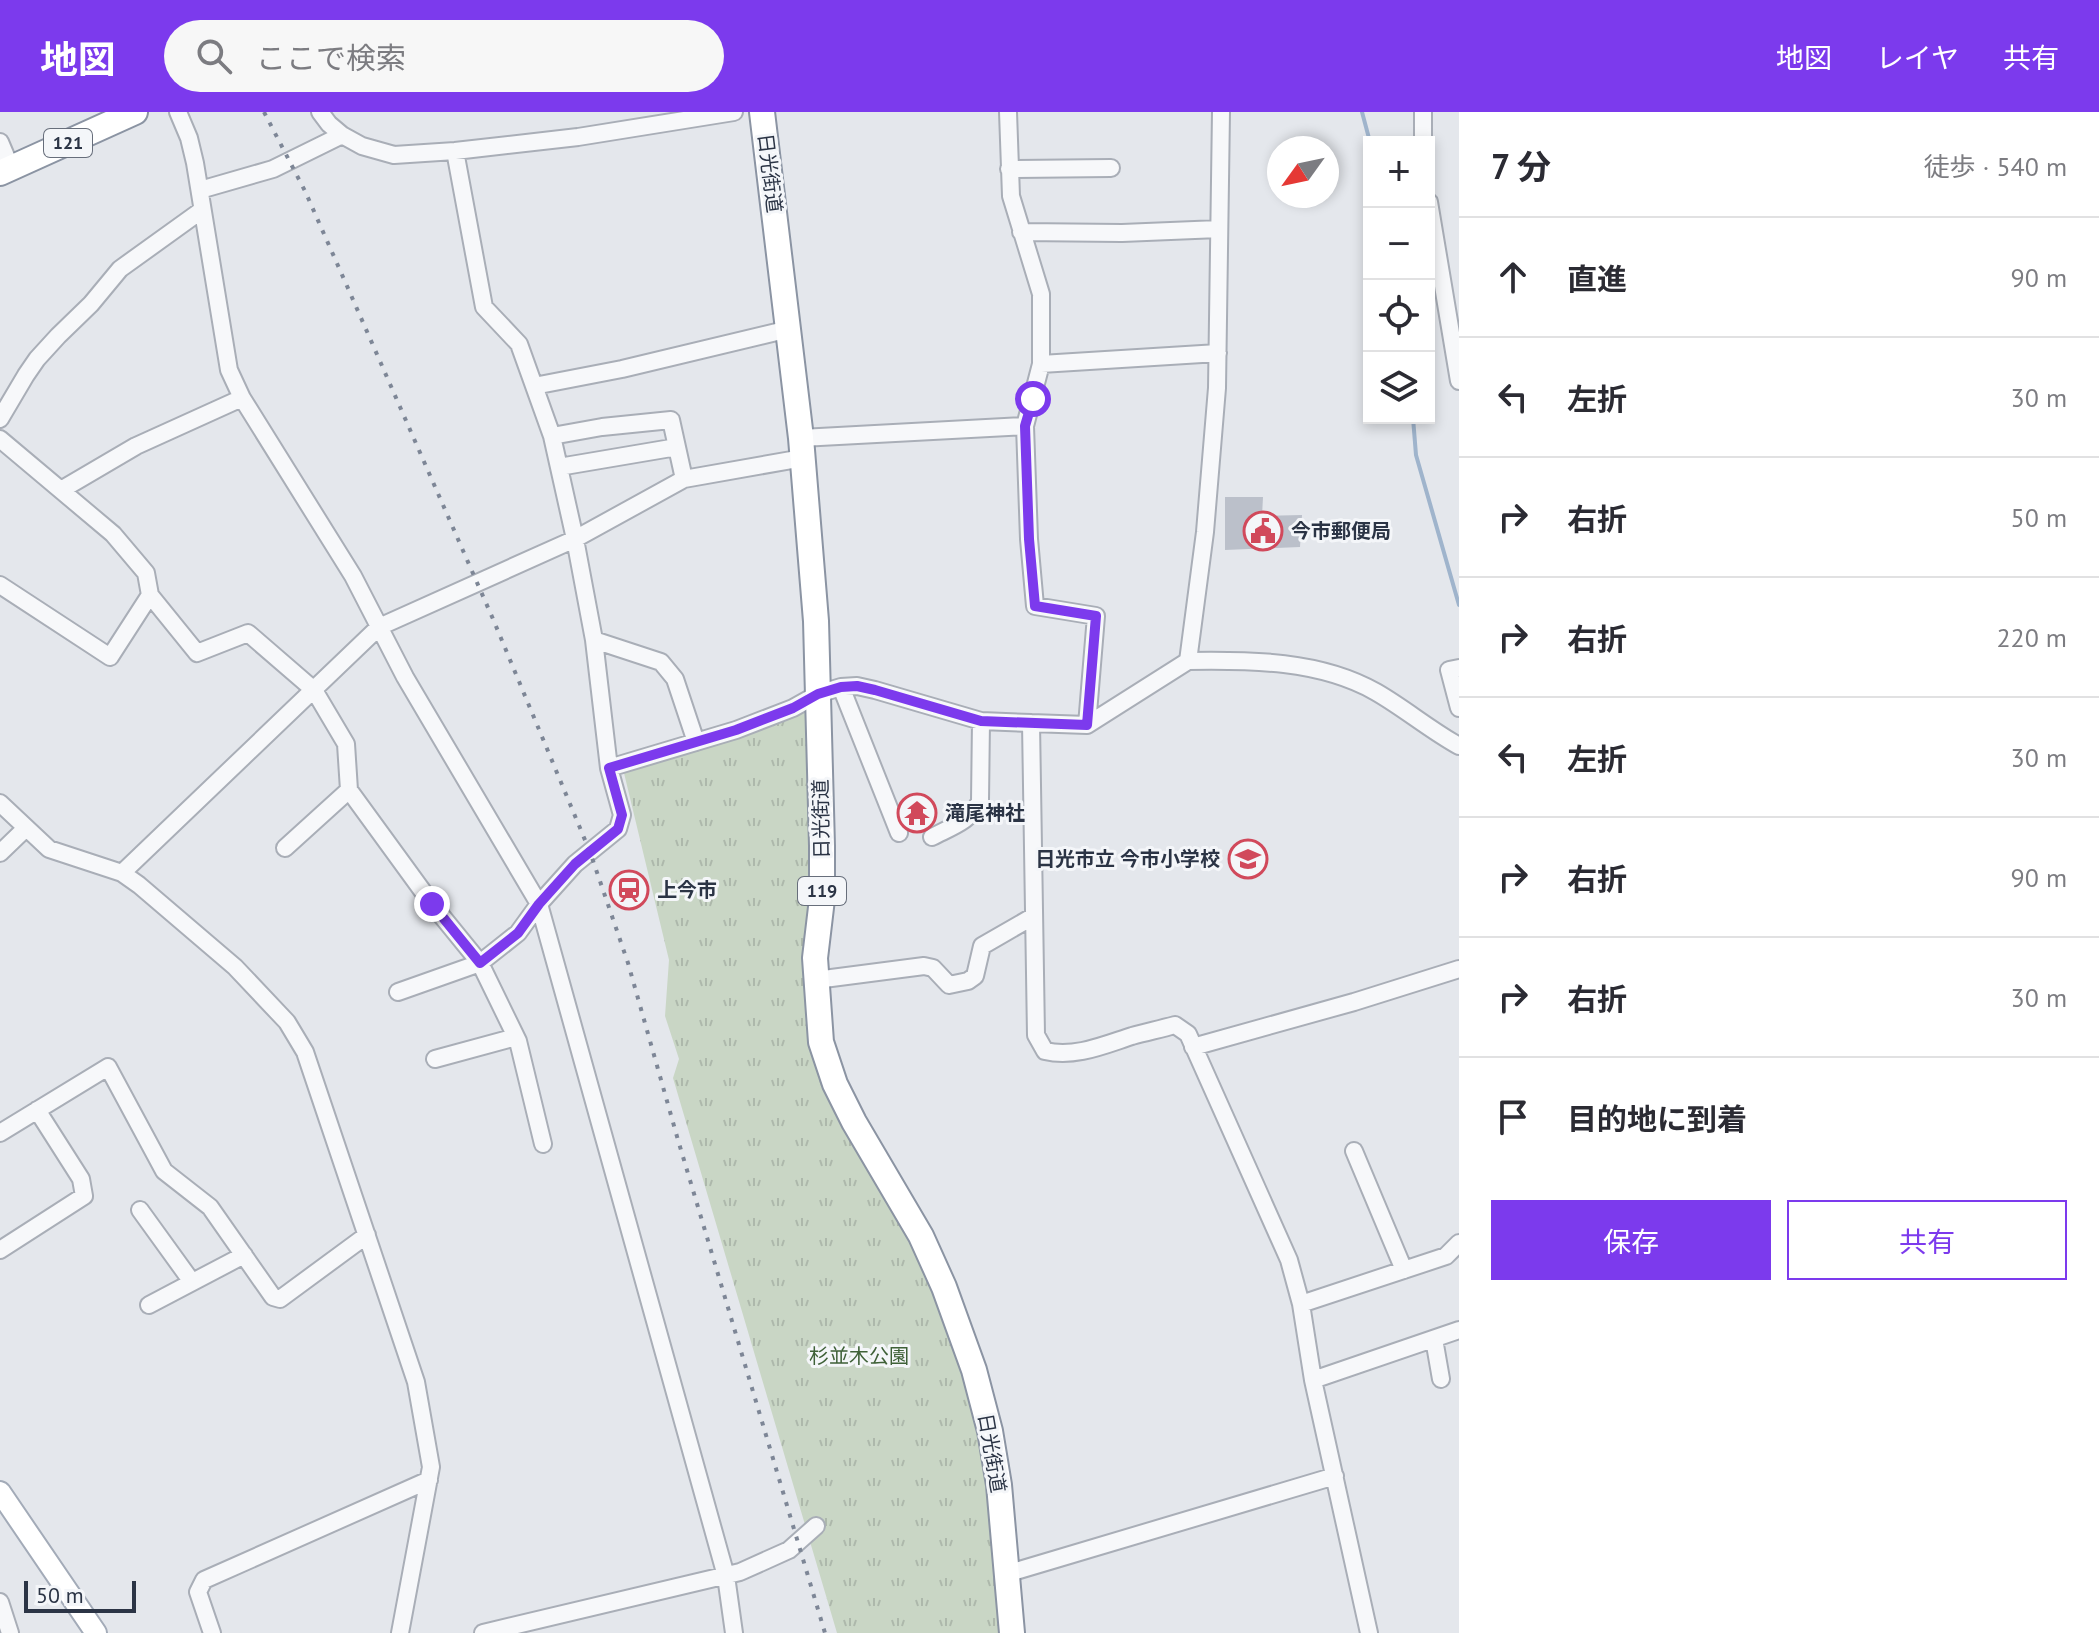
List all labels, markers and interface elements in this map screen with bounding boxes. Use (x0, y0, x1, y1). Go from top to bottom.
search box (164, 20, 724, 92)
text: 地図 (40, 34, 116, 83)
icon: search (192, 34, 236, 78)
text: ここで検索 (256, 38, 406, 77)
text: 地図 (1776, 39, 1832, 76)
text: レイヤ (1876, 39, 1959, 76)
text: 共有 (2003, 39, 2059, 76)
road number: 121 (44, 129, 92, 157)
street label: 日光街道 (752, 132, 788, 214)
north arrow (1267, 136, 1339, 208)
map controls (1363, 136, 1435, 424)
button: + (1363, 136, 1435, 208)
text: 7 分 (1491, 144, 1551, 188)
text: 徒歩 · 540 m (1924, 150, 2067, 183)
button: − (1363, 208, 1435, 280)
icon: ahead (1491, 255, 1535, 299)
text: 直進 (1567, 259, 1627, 298)
text: 90 m (2011, 261, 2067, 294)
button: locate (1363, 280, 1435, 352)
button: layers (1363, 352, 1435, 424)
icon: left (1491, 375, 1535, 419)
text: 左折 (1567, 379, 1627, 418)
route start (1015, 381, 1051, 417)
text: 30 m (2011, 381, 2067, 414)
icon: right (1491, 495, 1535, 539)
text: 右折 (1567, 499, 1627, 538)
text: 50 m (2011, 501, 2067, 534)
public building icon: 今市郵便局 (1242, 510, 1284, 552)
place label: 今市郵便局 (1291, 518, 1391, 544)
icon: right (1491, 615, 1535, 659)
text: 右折 (1567, 619, 1627, 658)
text: 220 m (1996, 621, 2067, 654)
icon: left (1491, 735, 1535, 779)
text: 左折 (1567, 739, 1627, 778)
text: 30 m (2011, 741, 2067, 774)
street label: 日光街道 (807, 779, 835, 859)
temple icon: 滝尾神社 (896, 792, 938, 834)
place label: 滝尾神社 (945, 800, 1025, 826)
school or university icon: 日光市立 今市小学校 (1227, 838, 1269, 880)
place label: 日光市立 今市小学校 (1035, 846, 1220, 872)
icon: right (1491, 855, 1535, 899)
text: 右折 (1567, 859, 1627, 898)
text: 90 m (2011, 861, 2067, 894)
station icon: 上今市 (608, 869, 650, 911)
place label: 上今市 (657, 877, 717, 903)
road number: 119 (798, 877, 846, 905)
route end (414, 886, 450, 922)
icon: right (1491, 975, 1535, 1019)
text: 右折 (1567, 979, 1627, 1018)
text: 30 m (2011, 981, 2067, 1014)
icon: arrive (1491, 1095, 1535, 1139)
text: 目的地に到着 (1567, 1099, 1747, 1138)
button: 保存 (1491, 1200, 1771, 1280)
button: 共有 (1787, 1200, 2067, 1280)
park label: 杉並木公園 (809, 1343, 909, 1369)
street label: 日光街道 (972, 1411, 1012, 1495)
scale bar (24, 1577, 136, 1613)
text: 50 m (36, 1581, 84, 1609)

